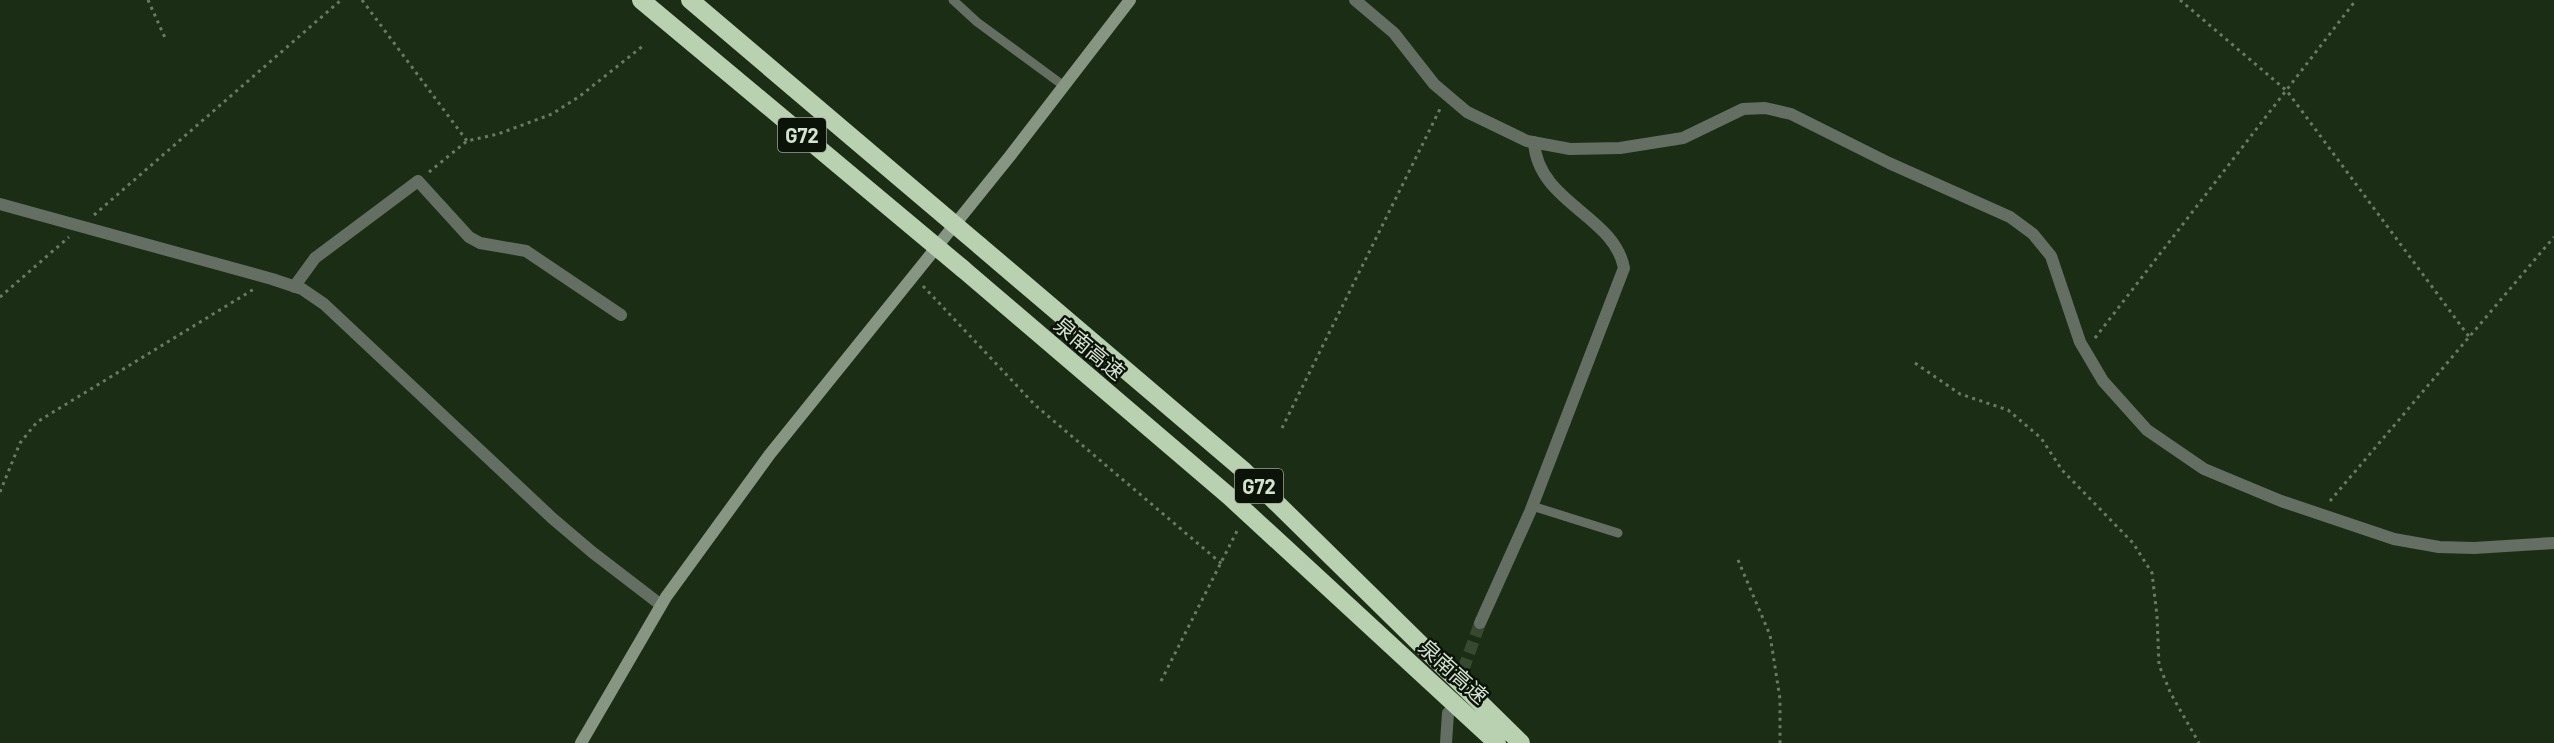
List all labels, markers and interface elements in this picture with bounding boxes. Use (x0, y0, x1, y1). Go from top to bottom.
road number: G72 (778, 118, 826, 152)
street label: 泉南高速 (1050, 311, 1130, 385)
road number: G72 (1235, 469, 1283, 503)
street label: 泉南高速 (1414, 634, 1494, 708)

